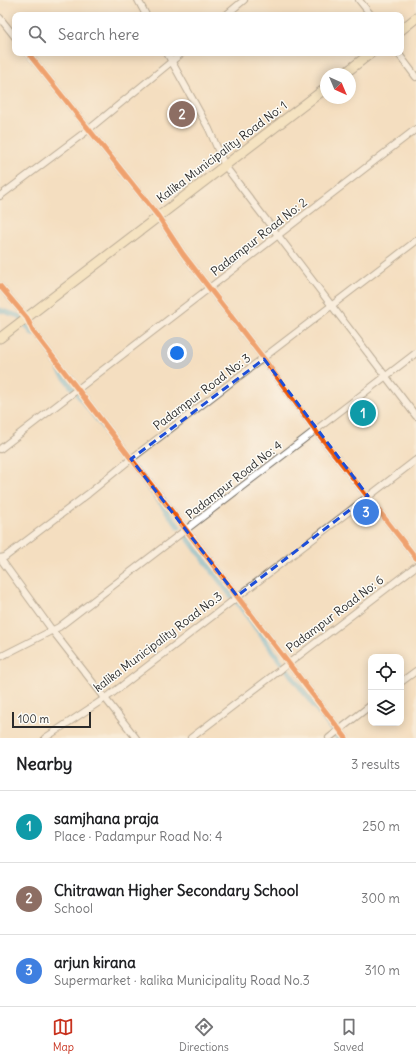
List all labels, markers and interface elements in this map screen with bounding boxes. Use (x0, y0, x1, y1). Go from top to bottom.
search box (12, 12, 404, 56)
icon: search (26, 23, 48, 45)
text: Search here (58, 25, 139, 44)
north arrow (320, 68, 356, 104)
street label: Kalika Municipality Road No: 1 (154, 98, 290, 206)
pin: 2 (169, 99, 195, 129)
street label: Padampur Road No: 2 (208, 194, 310, 279)
your location (167, 343, 187, 363)
street label: Padampur Road No: 3 (150, 350, 254, 433)
pin: 1 (350, 398, 376, 428)
street label: Padampur Road No: 4 (183, 437, 285, 522)
pin: 3 (353, 497, 379, 527)
street label: Padampur Road No: 6 (283, 572, 386, 655)
street label: kalika Municipality Road No.3 (90, 588, 225, 695)
map controls (368, 654, 404, 726)
button: locate (368, 654, 404, 690)
button: layers (368, 690, 404, 726)
scale bar (12, 710, 91, 729)
text: 100 m (18, 712, 49, 726)
text: Nearby (16, 753, 72, 775)
text: 3 results (351, 756, 400, 773)
text: samjhana praja (54, 809, 159, 828)
text: 1 (26, 818, 32, 835)
text: 250 m (362, 818, 400, 835)
text: Place · Padampur Road No: 4 (54, 828, 223, 845)
text: Chitrawan Higher Secondary School (54, 881, 299, 900)
text: 2 (25, 890, 33, 907)
text: 300 m (361, 890, 400, 907)
text: School (54, 900, 93, 917)
text: arjun kirana (54, 953, 136, 972)
text: 3 (25, 962, 33, 979)
text: 310 m (365, 962, 400, 979)
text: Supermarket · kalika Municipality Road No.3 (54, 972, 310, 989)
tab: Map (52, 1016, 74, 1054)
tab: Directions (179, 1016, 229, 1054)
tab: Saved (333, 1016, 364, 1054)

